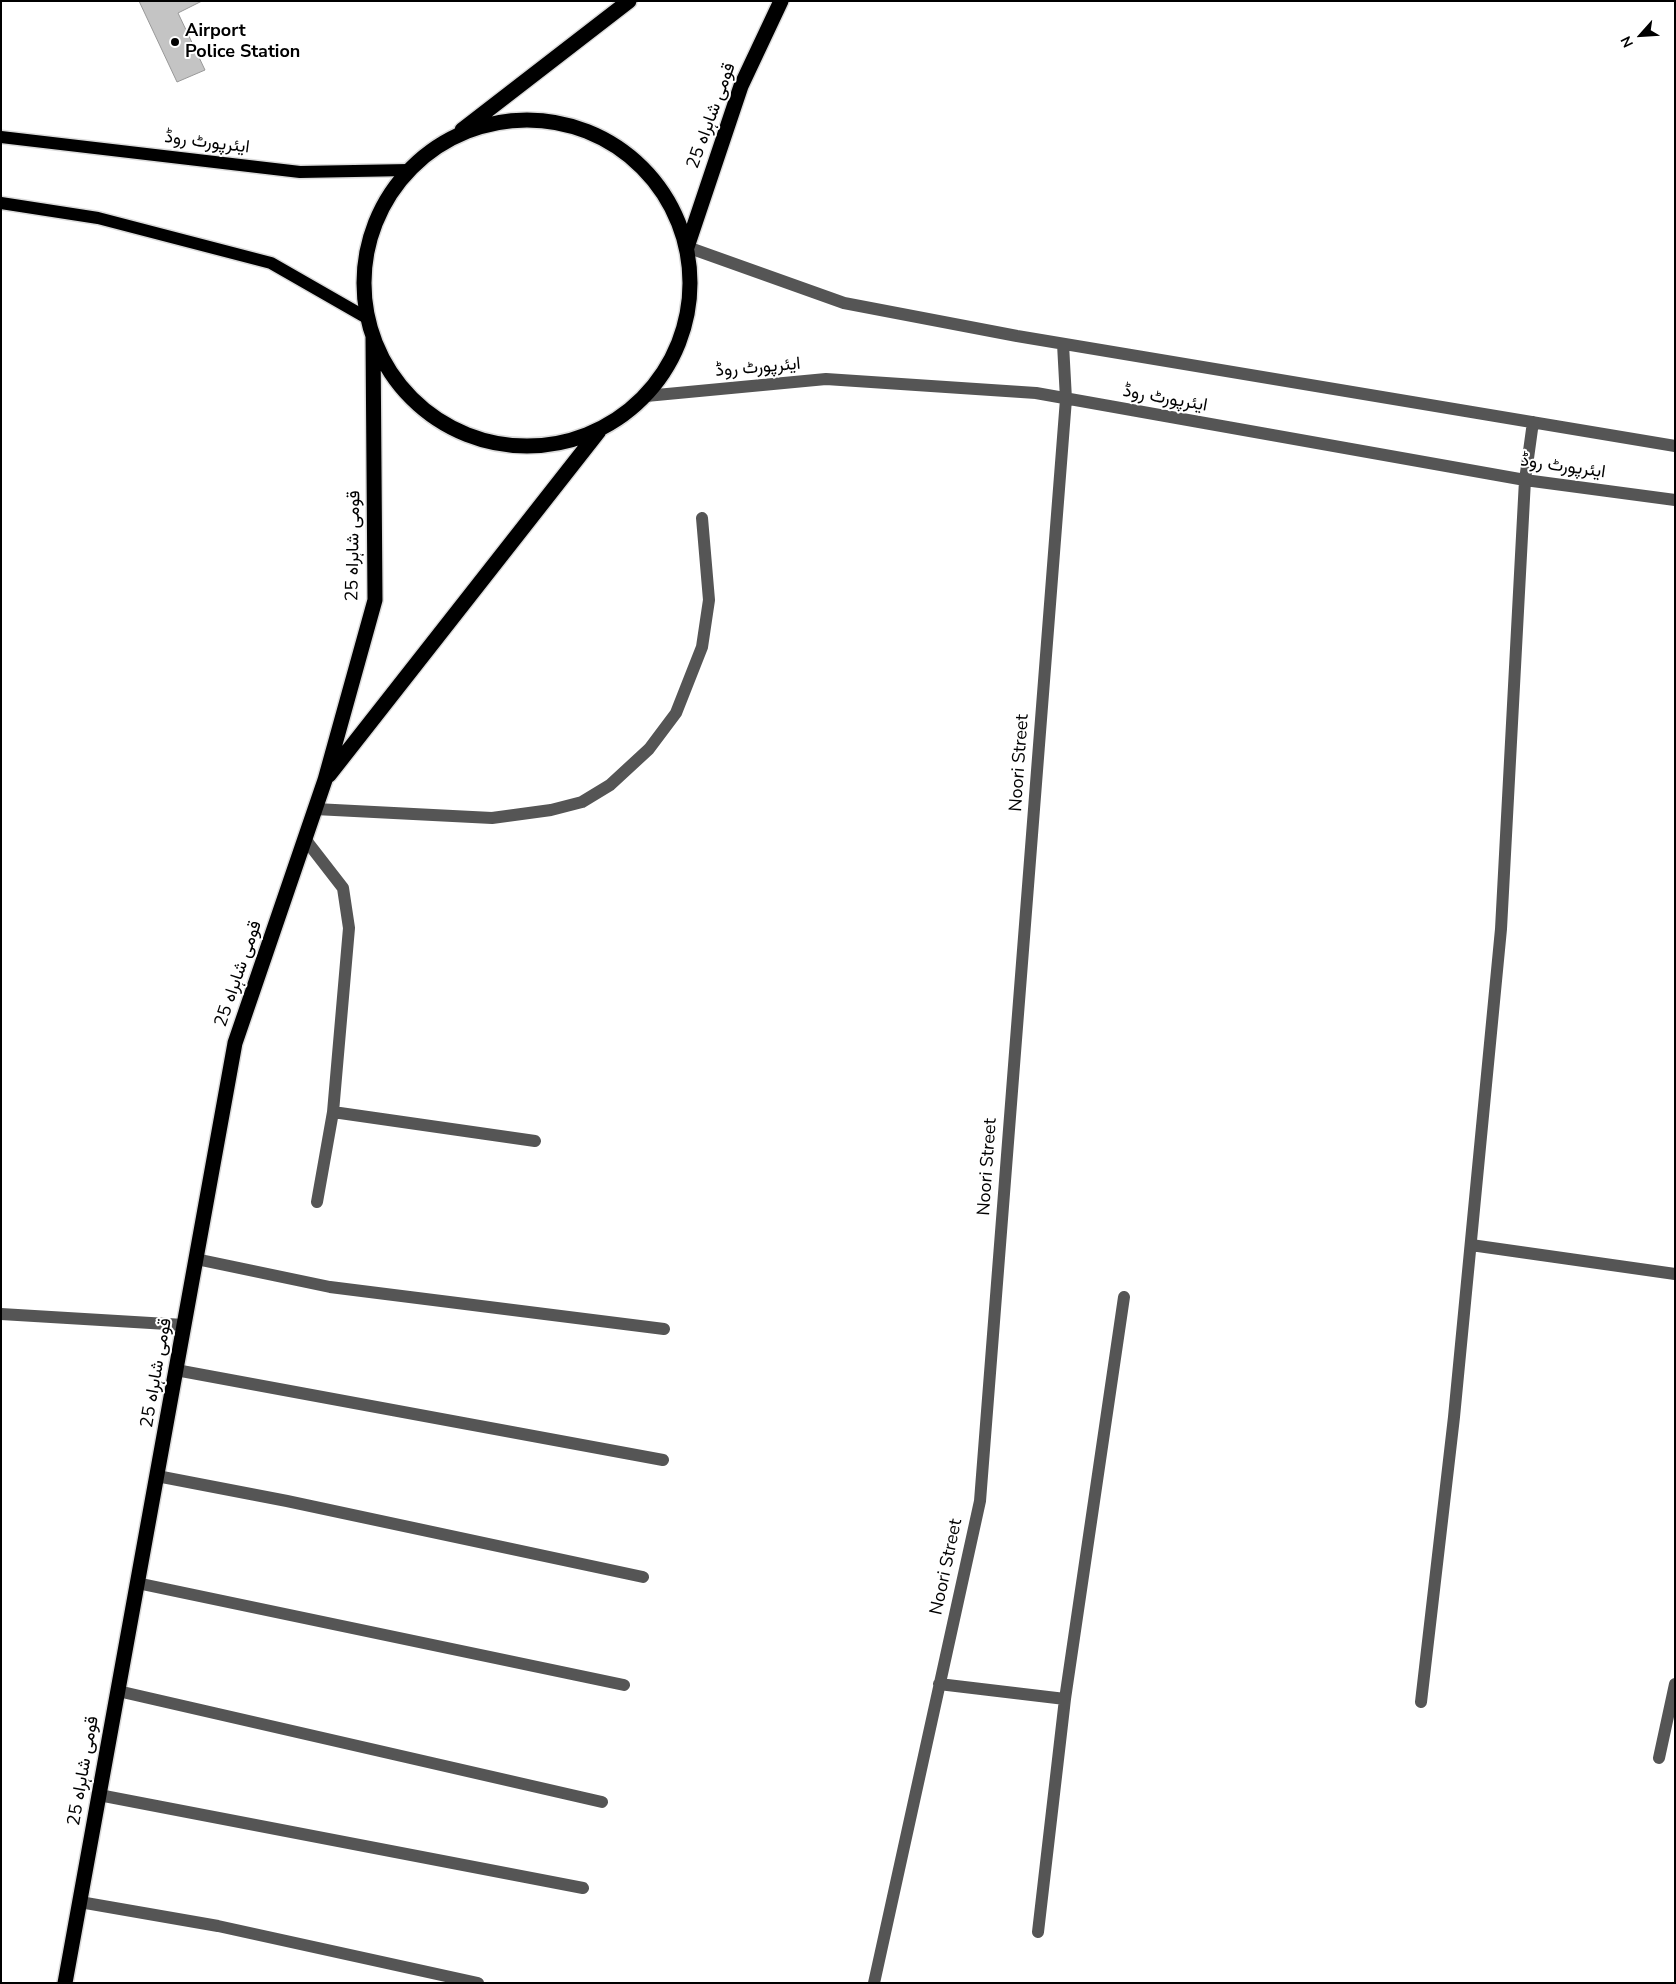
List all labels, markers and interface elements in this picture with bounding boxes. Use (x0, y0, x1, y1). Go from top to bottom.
north arrow (1616, 10, 1666, 60)
place label: Airport Police Station (185, 21, 300, 64)
text: N (1616, 33, 1638, 51)
marker: Airport Police Station (169, 36, 181, 48)
street label: قومی شاہراہ 25 (683, 60, 741, 172)
street label: ایئرپورٹ روڈ (163, 127, 251, 159)
street label: ایئرپورٹ روڈ (715, 354, 801, 382)
street label: ایئرپورٹ روڈ (1121, 381, 1209, 417)
street label: ایئرپورٹ روڈ (1519, 450, 1607, 484)
street label: قومی شاہراہ 25 (342, 490, 366, 602)
street label: Noori Street (1006, 714, 1034, 812)
street label: قومی شاہراہ 25 (211, 918, 267, 1030)
street label: Noori Street (974, 1118, 1002, 1216)
street label: قومی شاہراہ 25 (137, 1316, 177, 1430)
street label: Noori Street (926, 1517, 968, 1617)
street label: قومی شاہراہ 25 (64, 1714, 104, 1828)

